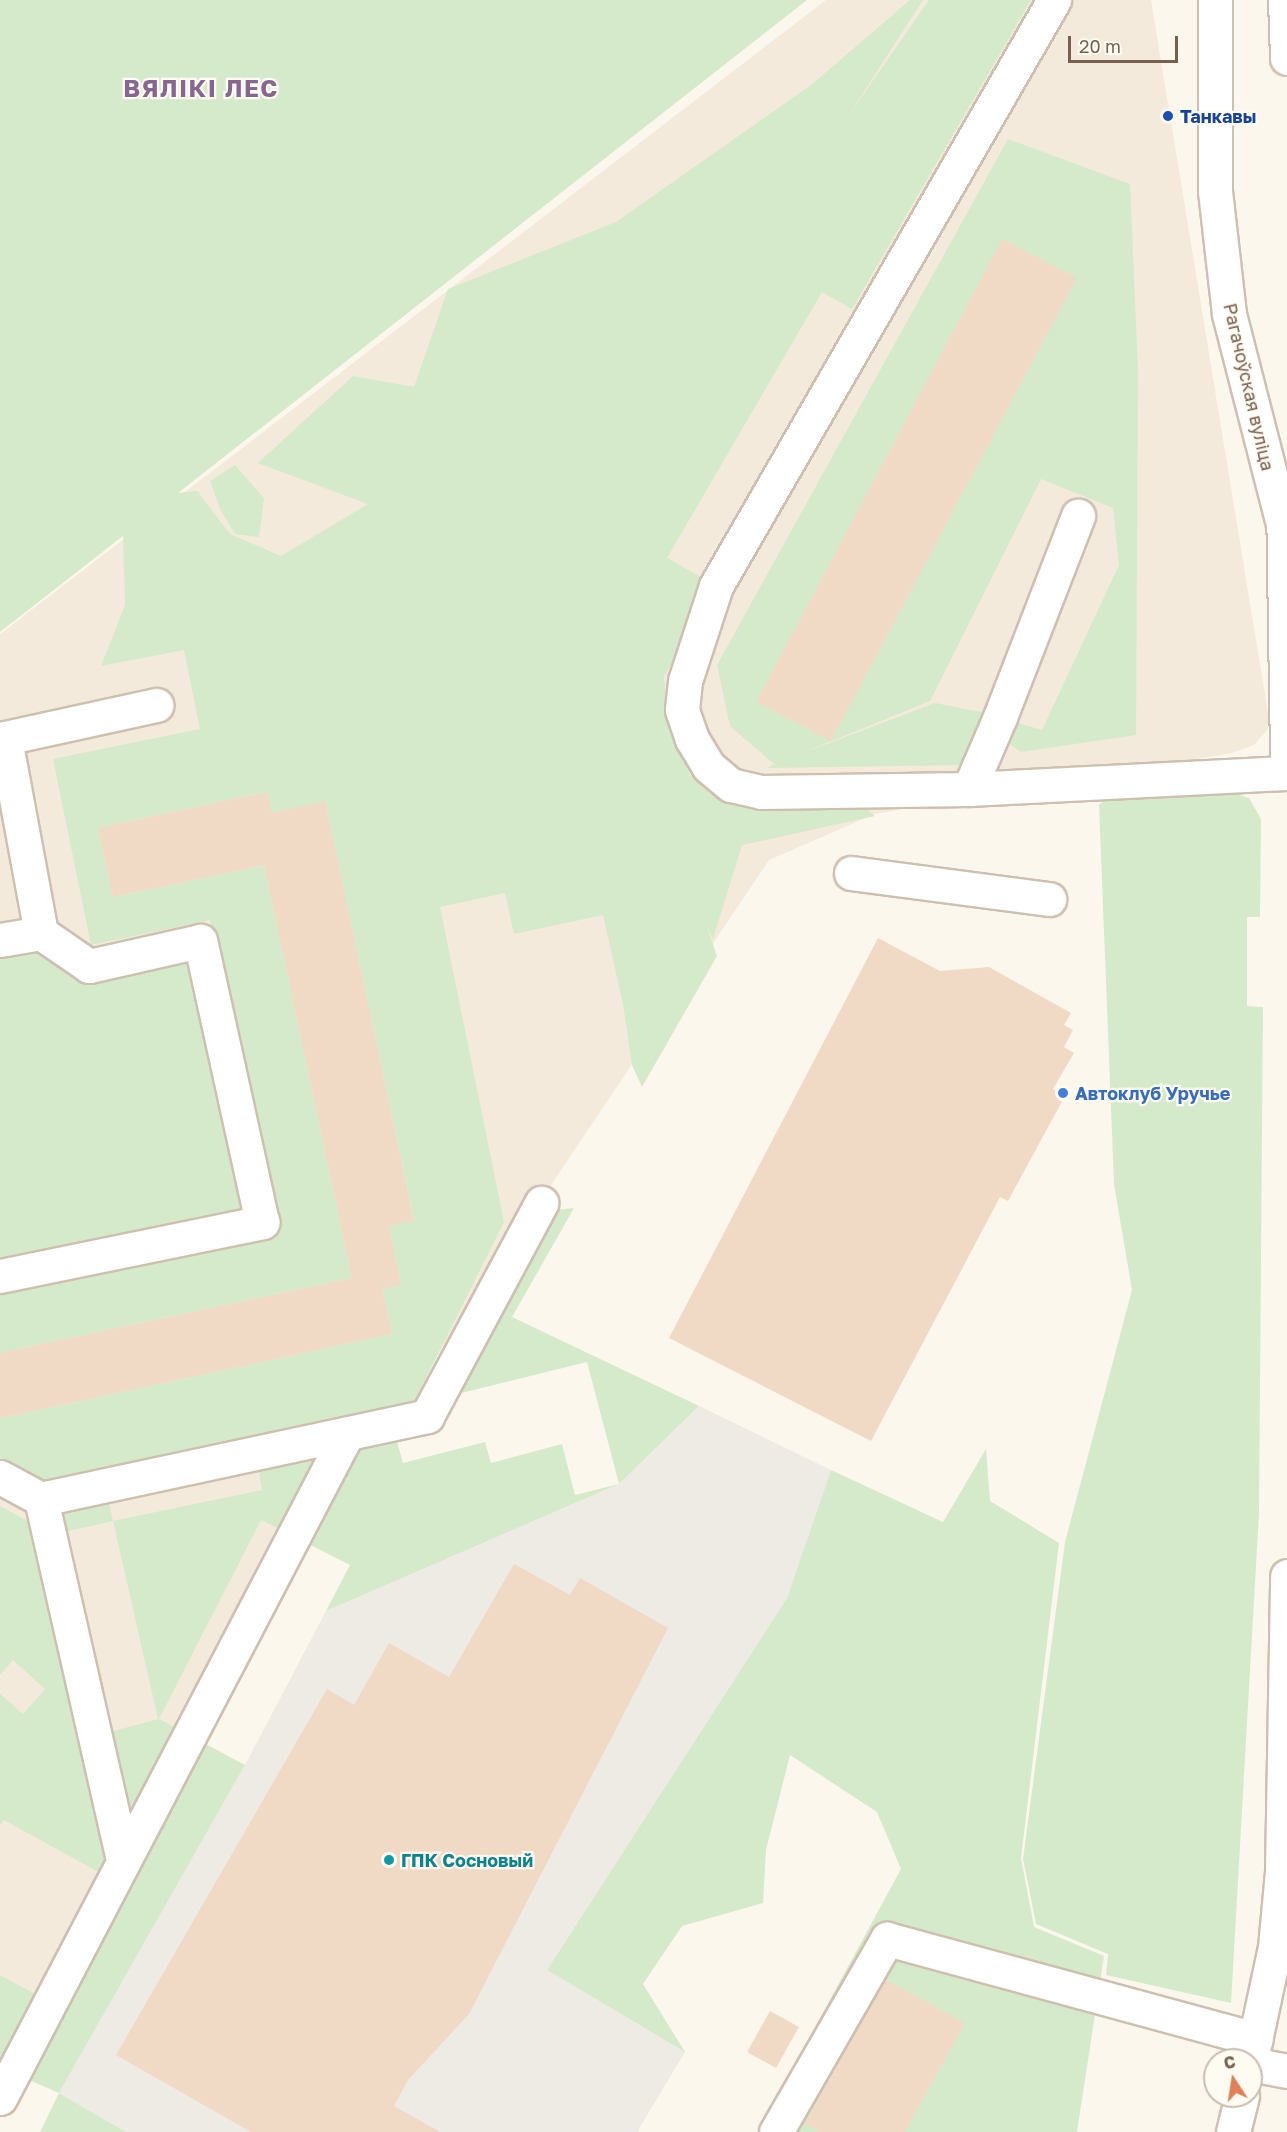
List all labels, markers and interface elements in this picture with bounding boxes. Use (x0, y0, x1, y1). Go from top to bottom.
scale bar (1071, 24, 1180, 62)
text: 20 m (1079, 35, 1121, 57)
district label: ВЯЛІКІ ЛЕС (123, 74, 279, 102)
place label: Танкавы (1180, 105, 1256, 127)
marker: Танкавы (1161, 109, 1175, 123)
street label: Рагачоўская вуліца (1219, 301, 1279, 473)
place label: Автоклуб Уручье (1075, 1082, 1230, 1104)
marker: Автоклуб Уручье (1056, 1086, 1070, 1100)
place label: ГПК Сосновый (401, 1849, 533, 1871)
marker: ГПК Сосновый (382, 1853, 396, 1867)
north arrow (1203, 2048, 1263, 2108)
text: С (1222, 2051, 1237, 2073)

